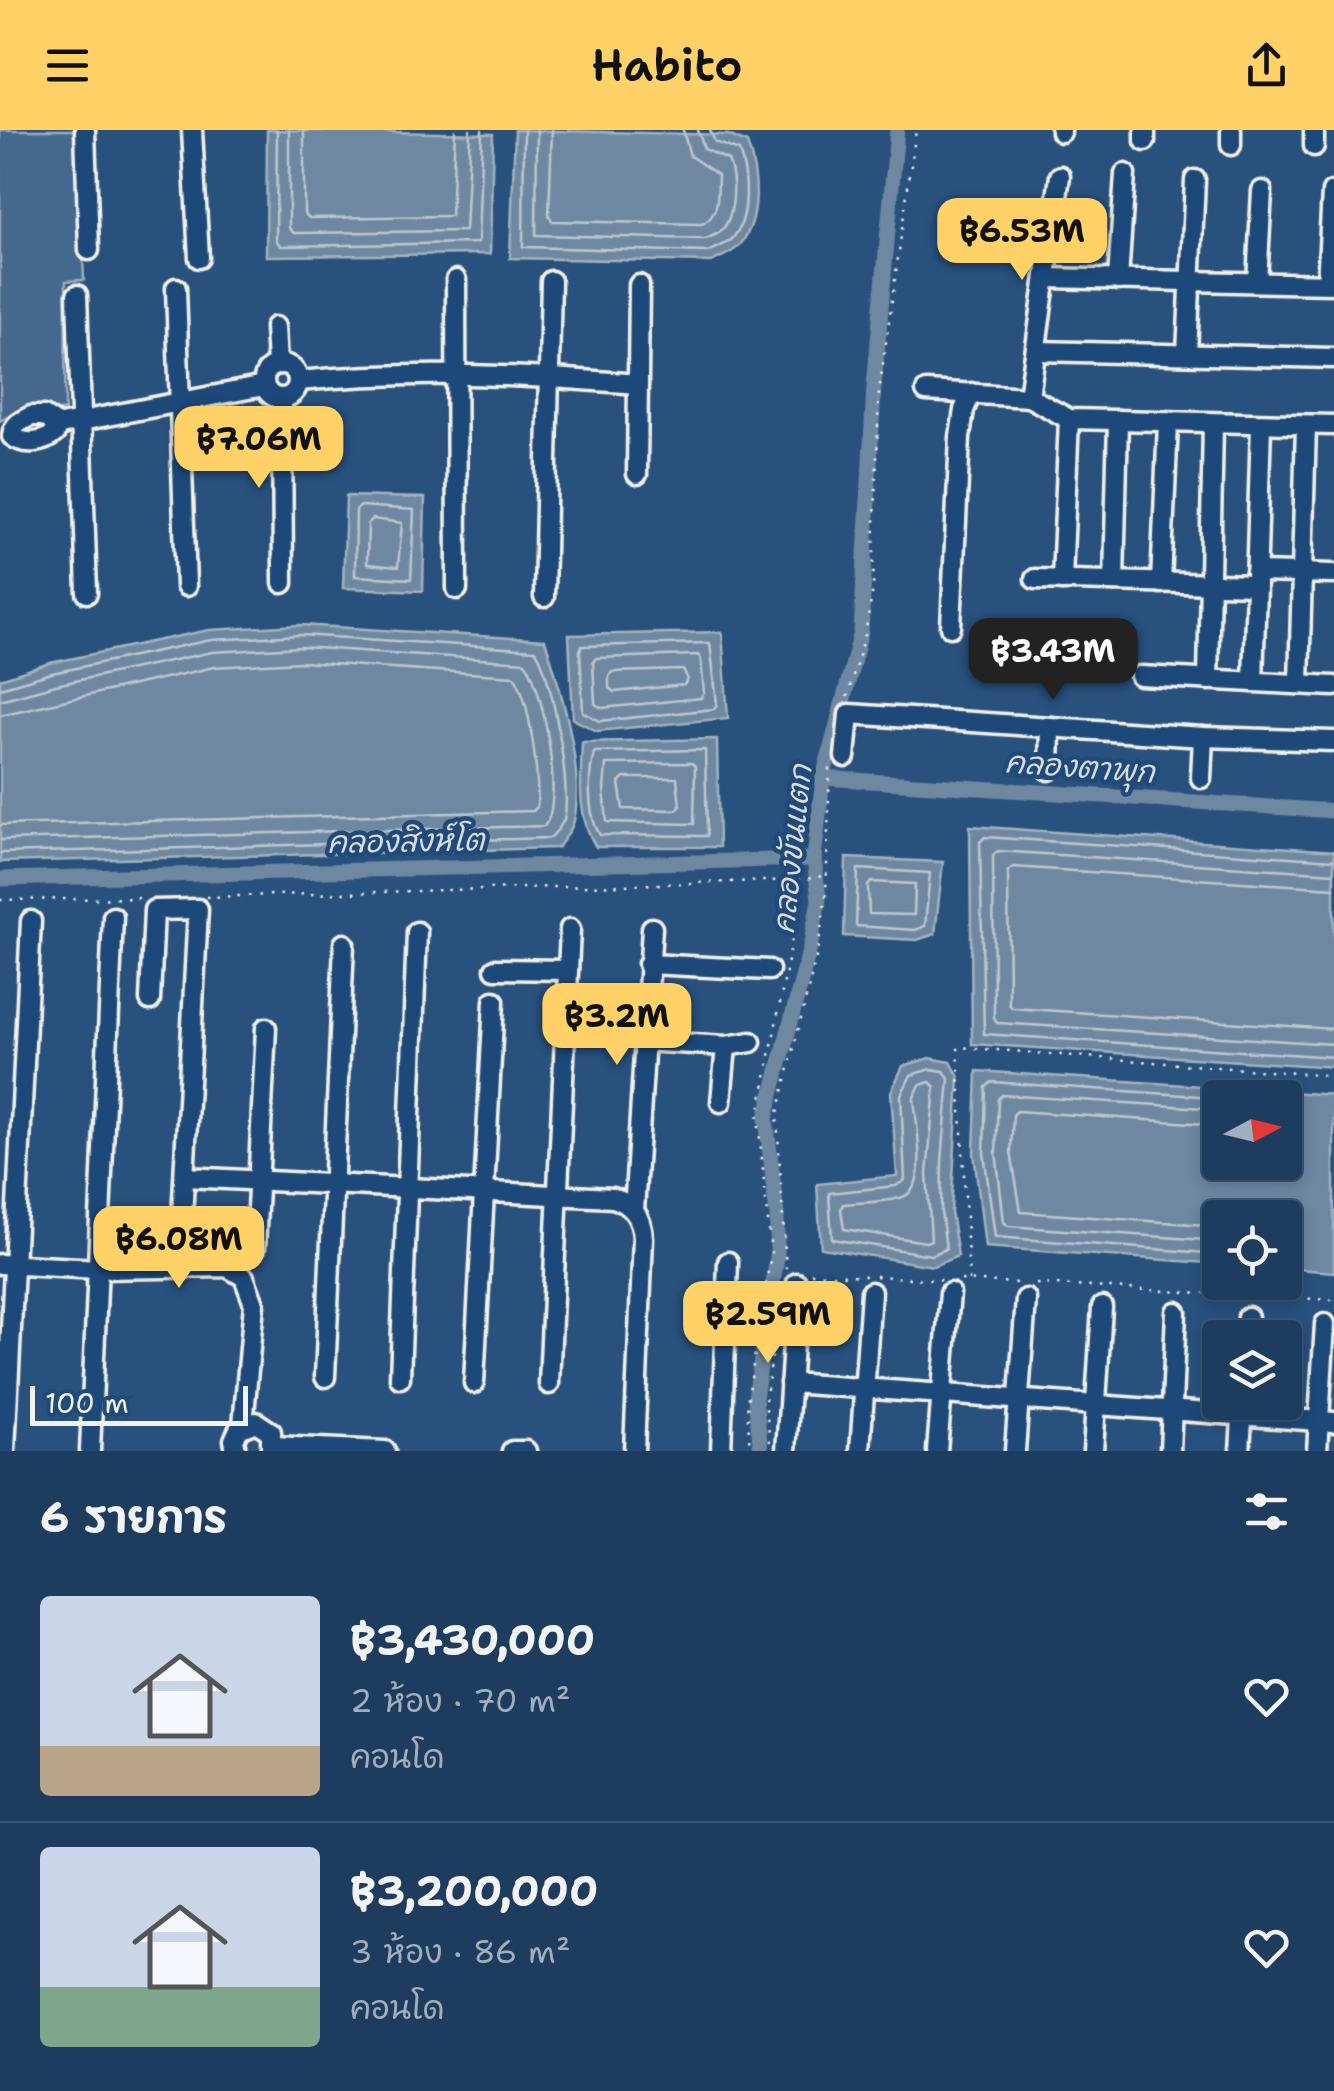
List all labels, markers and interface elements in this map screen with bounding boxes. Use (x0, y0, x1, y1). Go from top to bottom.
text: Habito (591, 35, 743, 95)
icon: menu (40, 38, 95, 93)
icon: share (1239, 38, 1294, 93)
pin: ฿6.53M (941, 198, 1103, 283)
text: ฿6.53M (959, 209, 1085, 252)
pin: ฿7.06M (178, 406, 340, 491)
text: ฿7.06M (196, 417, 322, 460)
pin: ฿3.43M (972, 618, 1134, 703)
text: ฿3.43M (991, 629, 1115, 672)
water label: คลองตาพุก (1004, 741, 1158, 795)
water label: คลองขันแตก (763, 761, 821, 935)
water label: คลองสิงห์โต (327, 819, 487, 863)
pin: ฿3.2M (547, 983, 687, 1068)
text: ฿3.2M (564, 994, 670, 1037)
north arrow (1202, 1080, 1302, 1180)
map controls (1202, 1080, 1302, 1420)
button: locate (1202, 1200, 1302, 1300)
pin: ฿6.08M (98, 1206, 260, 1291)
text: ฿6.08M (115, 1217, 243, 1260)
pin: ฿2.59M (687, 1281, 849, 1366)
text: ฿2.59M (705, 1292, 831, 1335)
button: layers (1202, 1320, 1302, 1420)
scale bar (30, 1381, 248, 1426)
text: 100 m (45, 1384, 129, 1422)
icon: filters (1239, 1484, 1294, 1539)
text: 6 รายการ (40, 1489, 227, 1545)
text: ฿3,430,000 (350, 1612, 595, 1668)
icon: home (120, 1636, 240, 1756)
icon: heart (1239, 1669, 1294, 1724)
text: 2 ห้อง · 70 m² (350, 1679, 571, 1722)
text: คอนโด (350, 1735, 444, 1778)
text: ฿3,200,000 (350, 1863, 598, 1919)
icon: home (120, 1887, 240, 2007)
icon: heart (1239, 1920, 1294, 1975)
text: 3 ห้อง · 86 m² (350, 1930, 570, 1973)
text: คอนโด (350, 1986, 444, 2029)

